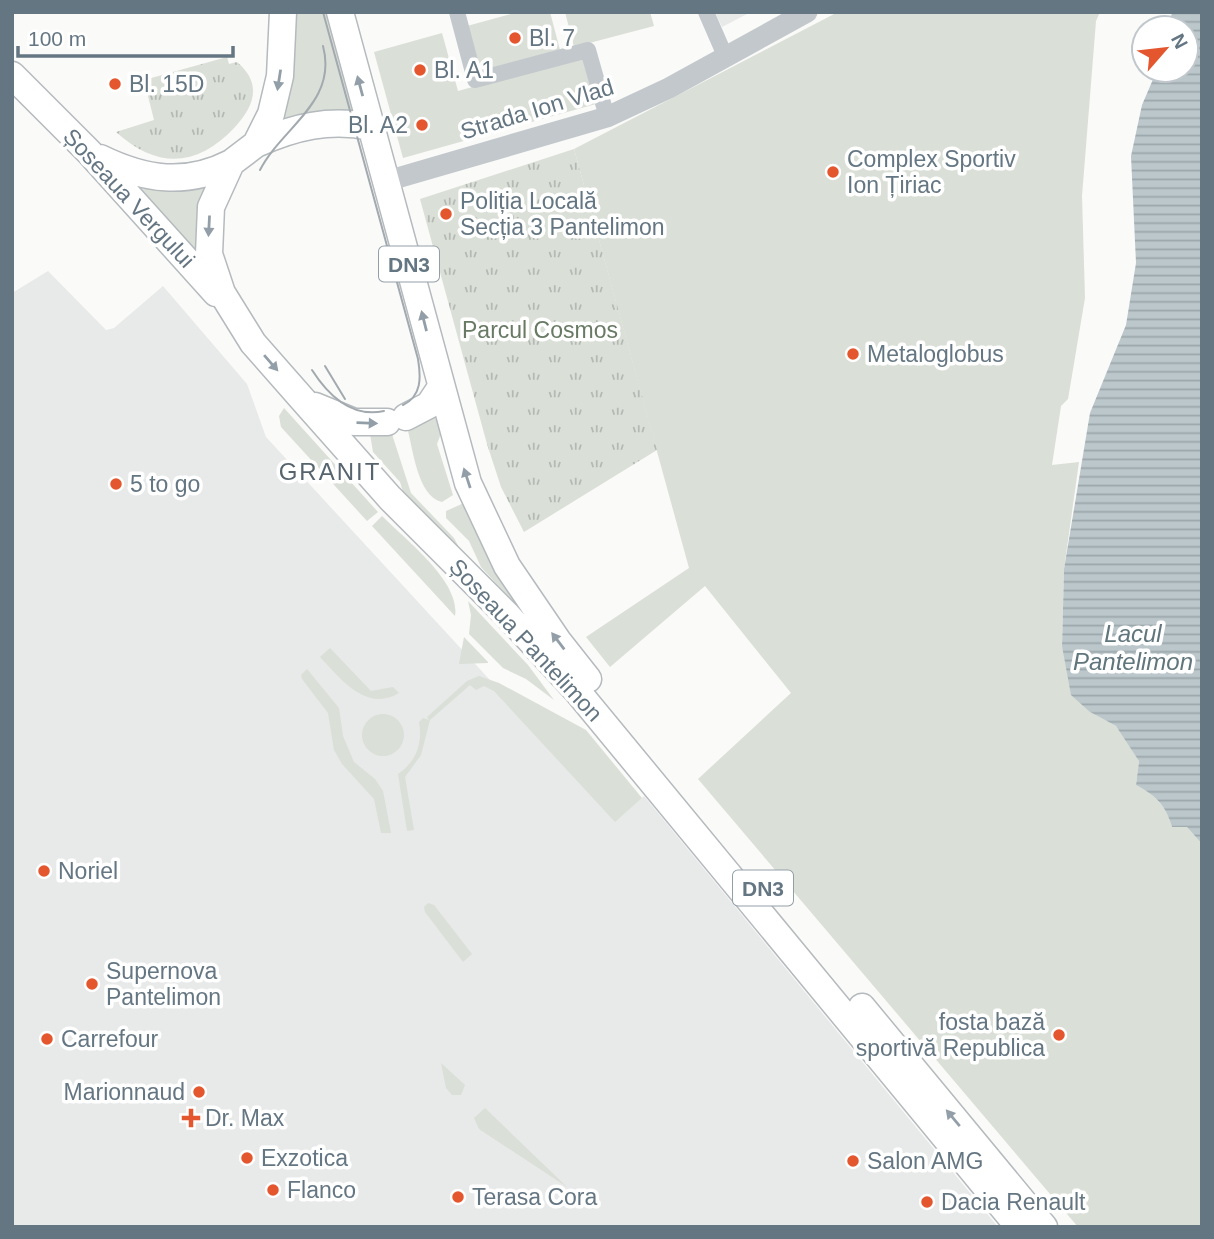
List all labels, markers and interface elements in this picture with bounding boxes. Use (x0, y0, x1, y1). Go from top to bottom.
scale bar (18, 14, 233, 58)
north arrow (1130, 14, 1200, 84)
place label: Bl. 7 (529, 25, 575, 51)
text: 100 m (28, 27, 86, 50)
marker: Bl. 7 (507, 30, 523, 46)
text: N (1167, 30, 1192, 52)
place label: Bl. A1 (434, 57, 494, 83)
marker: Bl. A1 (412, 62, 428, 78)
one-way arrow (273, 69, 284, 91)
place label: Bl. 15D (129, 71, 204, 97)
street label: Strada Ion Vlad (457, 73, 617, 145)
one-way arrow (355, 75, 365, 96)
marker: Bl. 15D (107, 76, 123, 92)
place label: Bl. A2 (348, 112, 408, 138)
marker: Bl. A2 (414, 117, 430, 133)
street label: Șoseaua Vergului (58, 123, 200, 273)
place label: Complex Sportiv Ion Țiriac (847, 146, 1016, 198)
marker: Complex Sportiv Ion Țiriac (825, 164, 841, 180)
place label: Poliția Locală Secția 3 Pantelimon (460, 188, 665, 240)
marker: Poliția Locală Secția 3 Pantelimon (438, 206, 454, 222)
one-way arrow (203, 215, 214, 237)
road number: DN3 (379, 246, 439, 282)
one-way arrow (418, 310, 429, 332)
park label: Parcul Cosmos (462, 317, 618, 343)
place label: Metaloglobus (867, 341, 1004, 367)
marker: Metaloglobus (845, 346, 861, 362)
one-way arrow (263, 355, 278, 372)
one-way arrow (357, 417, 379, 429)
district label: GRANIT (279, 458, 381, 485)
one-way arrow (461, 467, 472, 488)
place label: 5 to go (130, 471, 200, 497)
marker: 5 to go (108, 476, 124, 492)
street label: Șoseaua Pantelimon (444, 554, 608, 726)
water label: Lacul Pantelimon (1073, 620, 1193, 675)
one-way arrow (550, 632, 565, 650)
place label: Noriel (58, 858, 118, 884)
marker: Noriel (36, 863, 52, 879)
road number: DN3 (733, 870, 793, 906)
place label: Supernova Pantelimon (106, 958, 221, 1010)
marker: Supernova Pantelimon (84, 976, 100, 992)
place label: fosta bază sportivă Republica (856, 1009, 1045, 1061)
place label: Carrefour (61, 1026, 158, 1052)
marker: fosta bază sportivă Republica (1051, 1027, 1067, 1043)
marker: Carrefour (39, 1031, 55, 1047)
place label: Marionnaud (64, 1079, 185, 1105)
marker: Marionnaud (191, 1084, 207, 1100)
place label: Dr. Max (205, 1105, 285, 1131)
one-way arrow (946, 1109, 961, 1126)
marker: Dr. Max (183, 1110, 199, 1126)
place label: Exzotica (261, 1145, 348, 1171)
place label: Salon AMG (867, 1148, 983, 1174)
marker: Exzotica (239, 1150, 255, 1166)
marker: Salon AMG (845, 1153, 861, 1169)
place label: Flanco (287, 1177, 356, 1203)
marker: Flanco (265, 1182, 281, 1198)
place label: Terasa Cora (472, 1184, 597, 1210)
marker: Terasa Cora (450, 1189, 466, 1205)
place label: Dacia Renault (941, 1189, 1086, 1215)
marker: Dacia Renault (919, 1194, 935, 1210)

